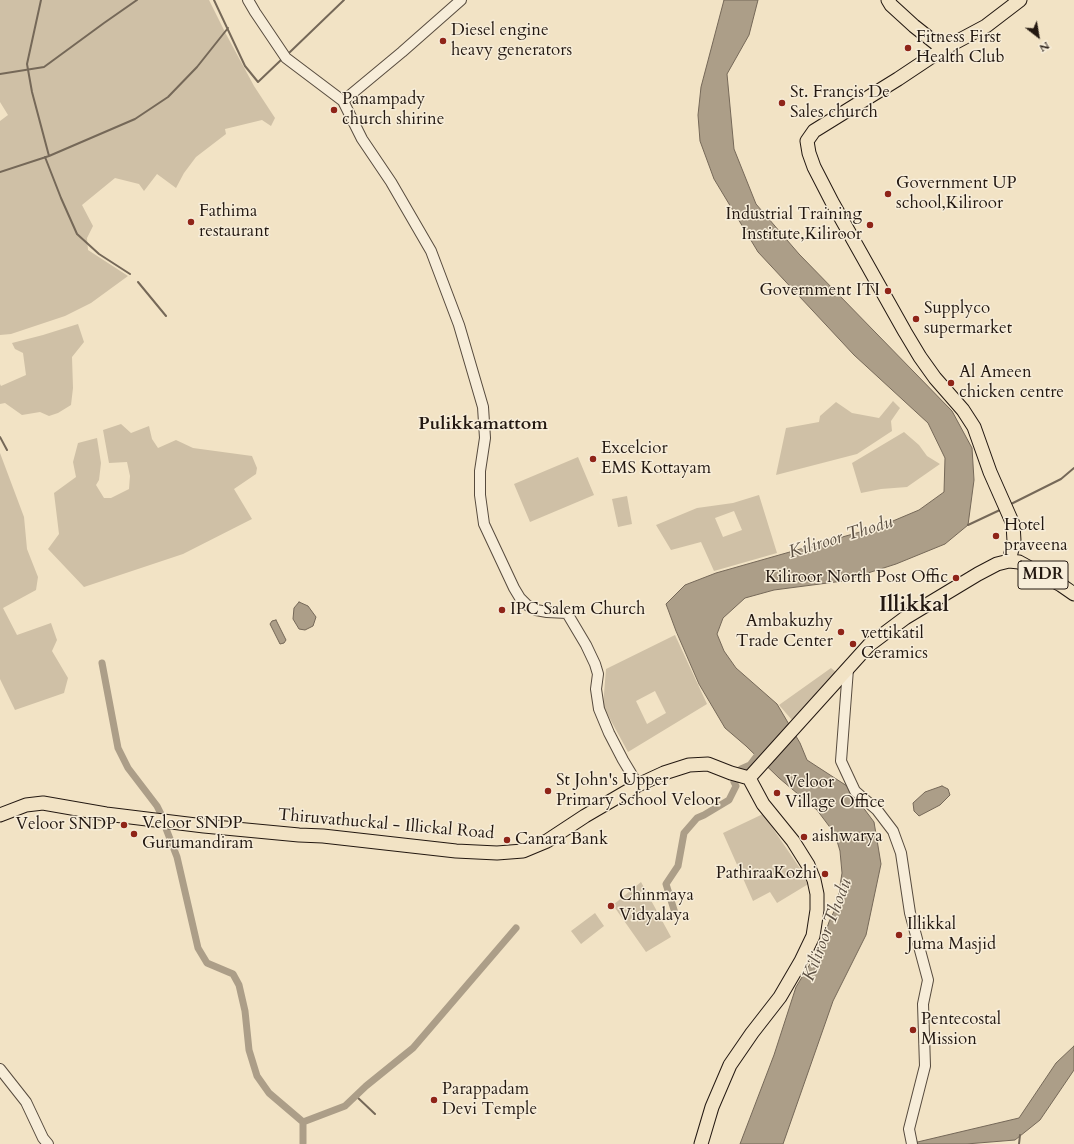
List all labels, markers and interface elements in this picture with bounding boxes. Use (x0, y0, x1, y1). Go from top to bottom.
north arrow (1018, 16, 1058, 56)
place label: Diesel engine heavy generators (451, 21, 572, 61)
place label: Fitness First Health Club (916, 28, 1005, 68)
marker: Diesel engine heavy generators (438, 36, 448, 46)
text: N (1036, 38, 1052, 56)
marker: Fitness First Health Club (903, 43, 913, 53)
place label: St. Francis De Sales church (790, 83, 890, 123)
place label: Panampady church shirine (342, 90, 444, 130)
marker: St. Francis De Sales church (777, 98, 787, 108)
marker: Panampady church shirine (329, 105, 339, 115)
place label: Government UP school,Kiliroor (896, 174, 1016, 214)
marker: Government UP school,Kiliroor (883, 189, 893, 199)
place label: Fathima restaurant (199, 202, 269, 242)
place label: Industrial Training Institute,Kiliroor (725, 205, 862, 245)
marker: Fathima restaurant (186, 217, 196, 227)
marker: Industrial Training Institute,Kiliroor (865, 220, 875, 230)
place label: Government ITI (759, 281, 880, 301)
marker: Government ITI (883, 286, 893, 296)
place label: Supplyco supermarket (924, 299, 1012, 339)
marker: Supplyco supermarket (911, 314, 921, 324)
place label: Al Ameen chicken centre (959, 363, 1064, 403)
marker: Al Ameen chicken centre (946, 378, 956, 388)
district label: Pulikkamattom (418, 414, 548, 436)
place label: Excelcior EMS Kottayam (601, 439, 711, 479)
marker: Excelcior EMS Kottayam (588, 454, 598, 464)
water label: Kiliroor Thodu (786, 512, 896, 564)
place label: Hotel praveena (1004, 516, 1068, 556)
marker: Hotel praveena (991, 531, 1001, 541)
road number: MDR (1018, 561, 1068, 589)
place label: Kiliroor North Post Offic (765, 568, 948, 588)
marker: Kiliroor North Post Offic (951, 573, 961, 583)
district label: Illikkal (879, 593, 949, 619)
place label: IPC Salem Church (510, 600, 645, 620)
marker: IPC Salem Church (497, 605, 507, 615)
place label: Ambakuzhy Trade Center (736, 612, 833, 652)
place label: vettikatil Ceramics (861, 624, 928, 664)
marker: Ambakuzhy Trade Center (836, 627, 846, 637)
marker: vettikatil Ceramics (848, 639, 858, 649)
place label: St John's Upper Primary School Veloor (556, 771, 720, 811)
place label: Veloor Village Office (785, 773, 885, 813)
marker: St John's Upper Primary School Veloor (543, 786, 553, 796)
marker: Veloor Village Office (772, 788, 782, 798)
street label: Thiruvathuckal - Illickal Road (277, 805, 495, 845)
place label: Veloor SNDP Gurumandiram (142, 814, 253, 854)
place label: Veloor SNDP (15, 815, 116, 835)
marker: Veloor SNDP (119, 820, 129, 830)
place label: aishwarya (812, 827, 883, 847)
marker: Veloor SNDP Gurumandiram (129, 829, 139, 839)
place label: Canara Bank (515, 830, 608, 850)
marker: aishwarya (799, 832, 809, 842)
marker: Canara Bank (502, 835, 512, 845)
place label: PathiraaKozhi (716, 864, 817, 884)
marker: PathiraaKozhi (820, 869, 830, 879)
water label: Kiliroor Thodu (799, 876, 857, 984)
place label: Chinmaya Vidyalaya (619, 886, 694, 926)
marker: Chinmaya Vidyalaya (606, 901, 616, 911)
place label: Illikkal Juma Masjid (907, 915, 996, 955)
marker: Illikkal Juma Masjid (894, 930, 904, 940)
place label: Pentecostal Mission (921, 1010, 1001, 1050)
marker: Pentecostal Mission (908, 1025, 918, 1035)
place label: Parappadam Devi Temple (442, 1080, 537, 1120)
marker: Parappadam Devi Temple (429, 1095, 439, 1105)

